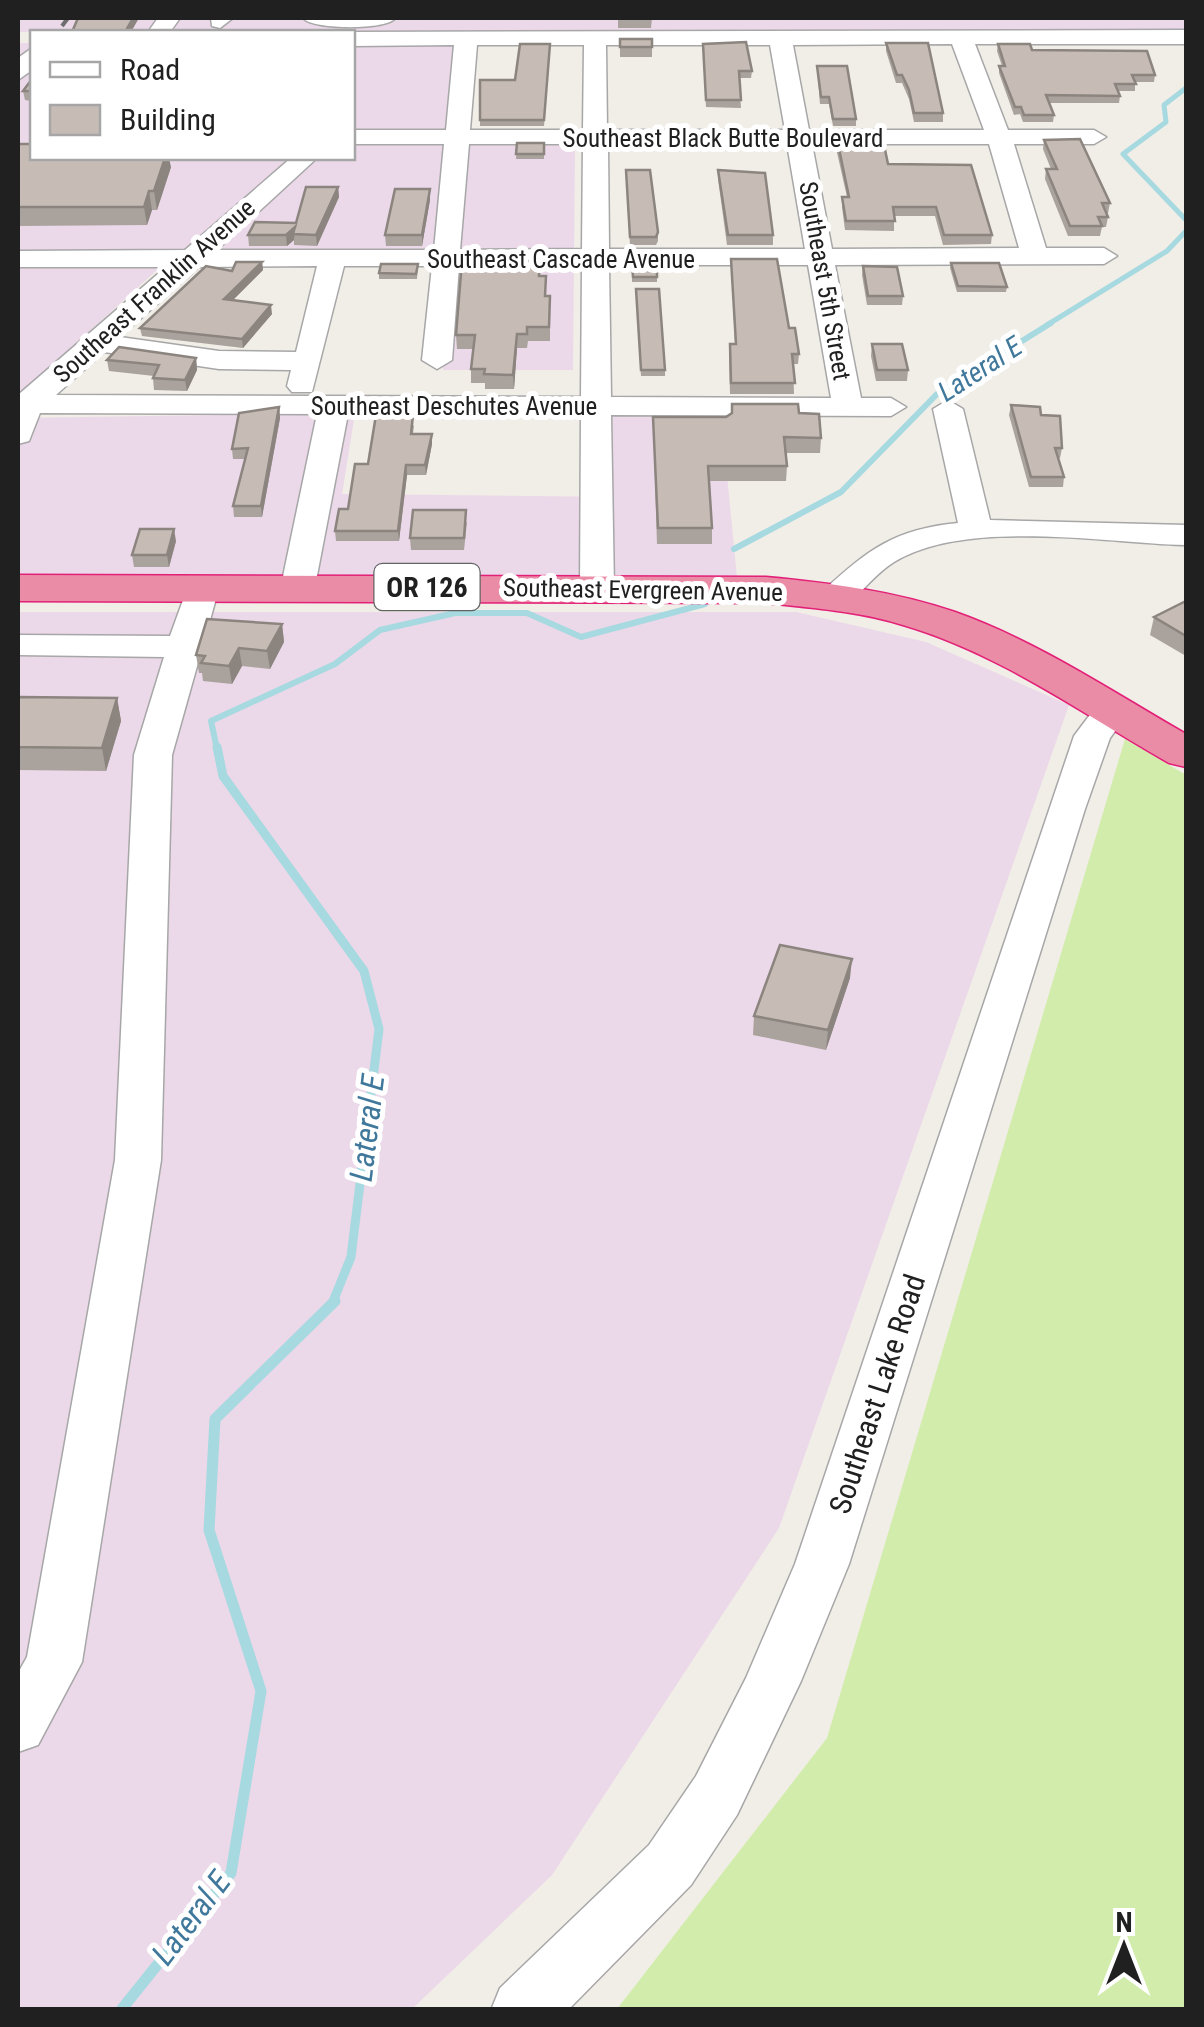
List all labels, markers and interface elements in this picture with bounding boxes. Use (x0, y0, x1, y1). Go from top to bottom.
legend (30, 30, 355, 160)
text: Road (120, 52, 180, 87)
text: Building (120, 102, 216, 137)
street label: Southeast Black Butte Boulevard (562, 124, 884, 153)
street label: Southeast 5th Street (793, 179, 857, 383)
street label: Southeast Franklin Avenue (47, 193, 261, 389)
street label: Southeast Cascade Avenue (427, 245, 695, 274)
water label: Lateral E (932, 329, 1029, 408)
street label: Southeast Deschutes Avenue (311, 392, 597, 421)
road number: OR 126 (374, 564, 480, 610)
street label: Southeast Evergreen Avenue (503, 573, 783, 607)
water label: Lateral E (342, 1071, 393, 1183)
street label: Southeast Lake Road (822, 1270, 932, 1518)
water label: Lateral E (144, 1863, 239, 1972)
north arrow (1074, 1897, 1174, 1997)
text: N (1115, 1906, 1133, 1939)

